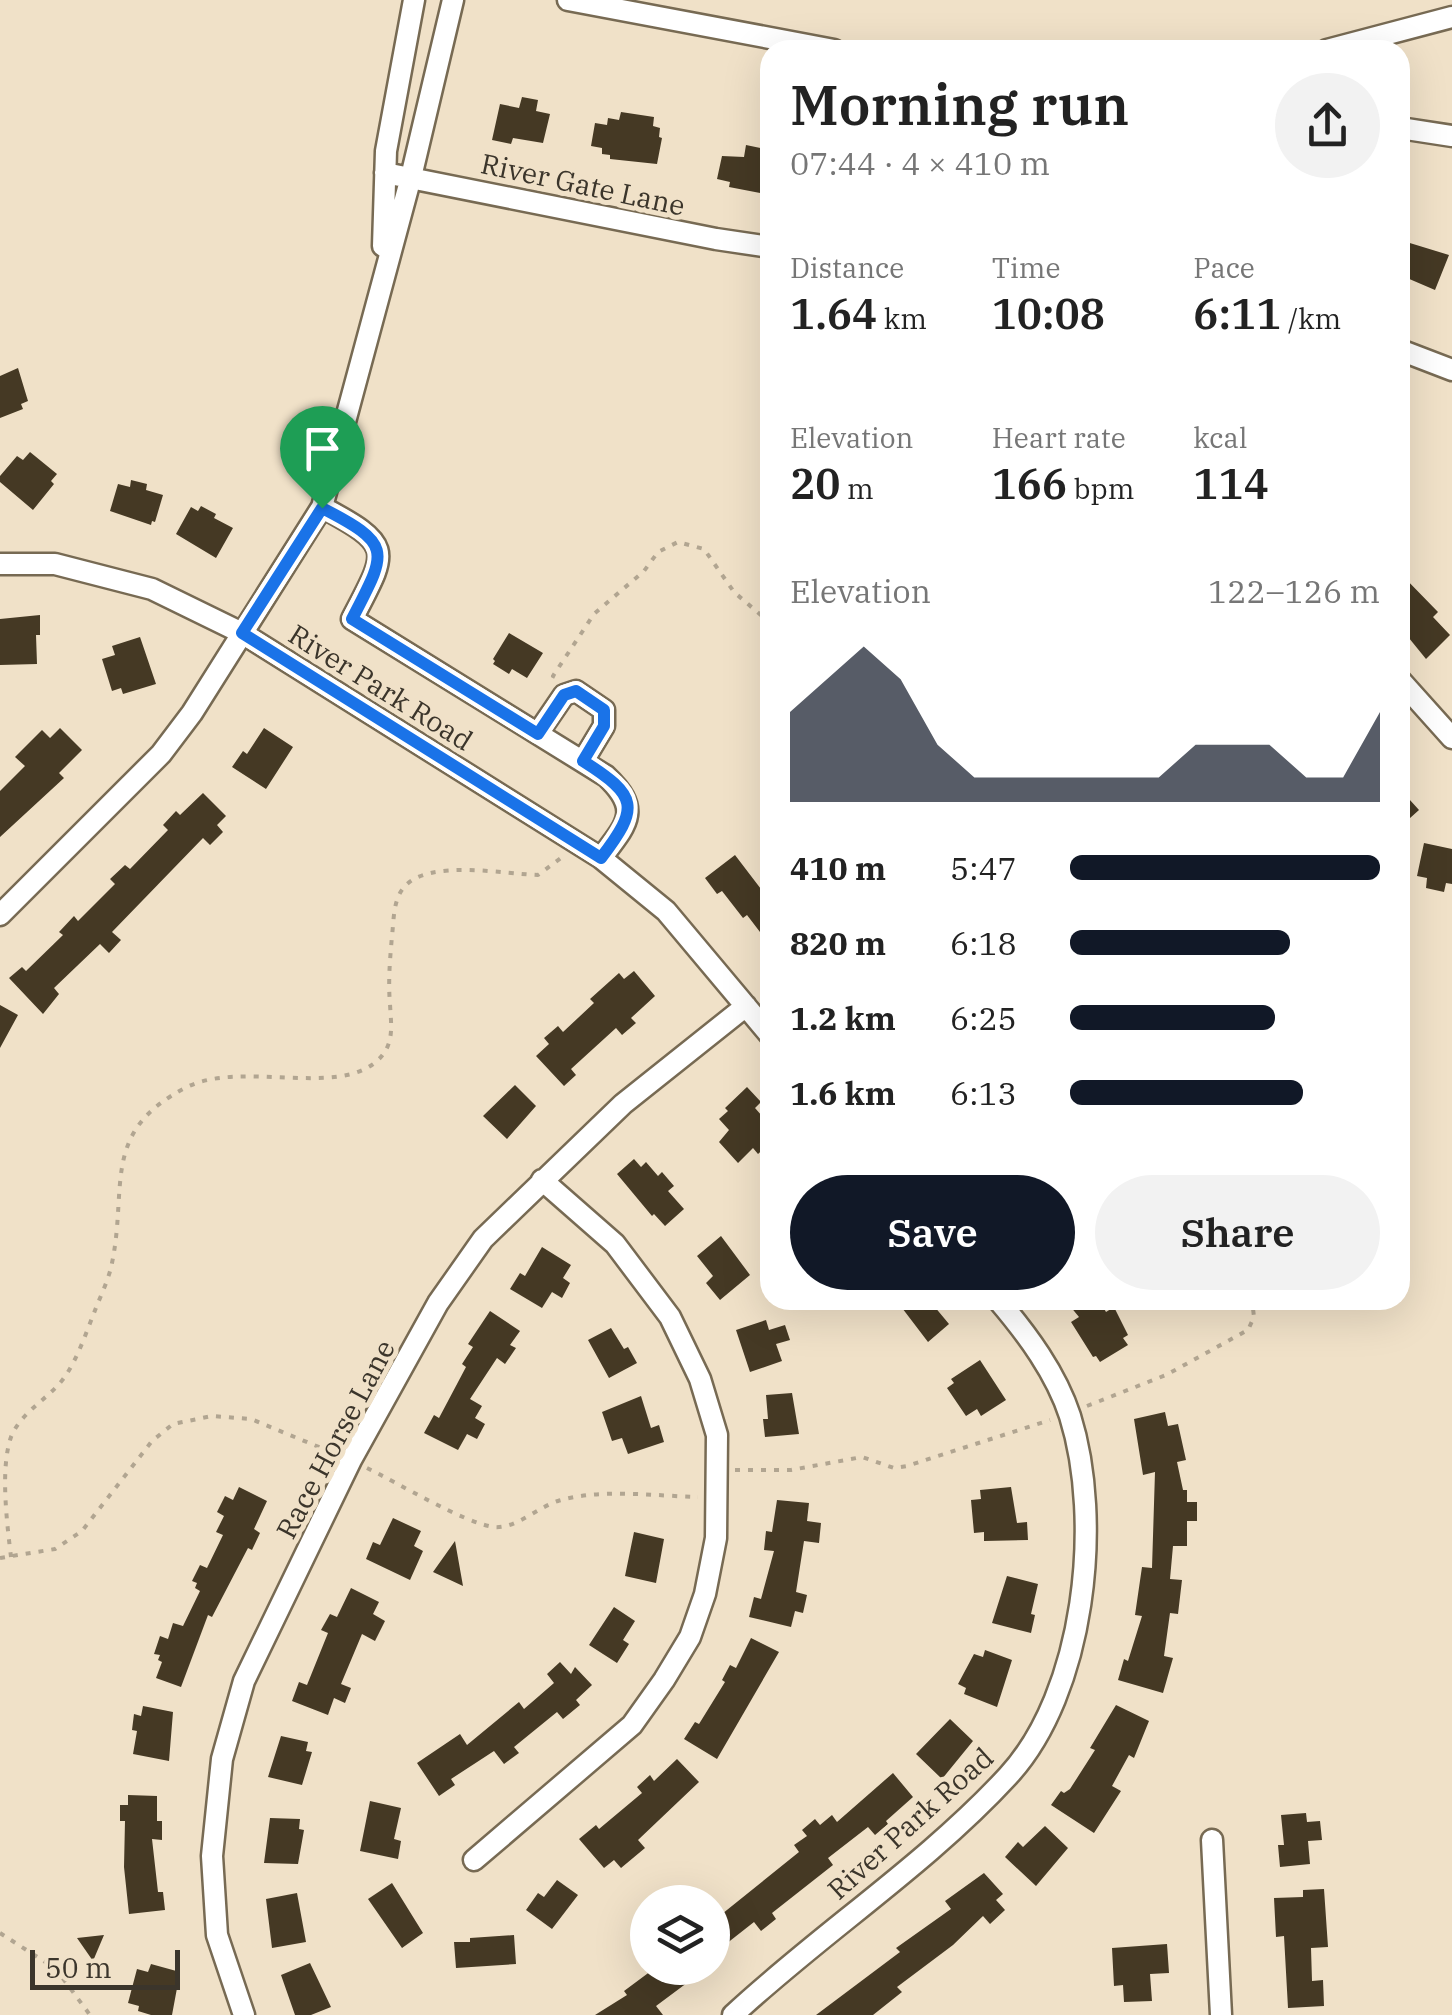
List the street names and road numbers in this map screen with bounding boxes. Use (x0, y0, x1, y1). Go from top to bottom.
street label: River Gate Lane (477, 144, 689, 224)
street label: River Park Road (282, 616, 480, 758)
street label: Race Horse Lane (267, 1333, 403, 1545)
street label: River Park Road (819, 1739, 1001, 1907)

